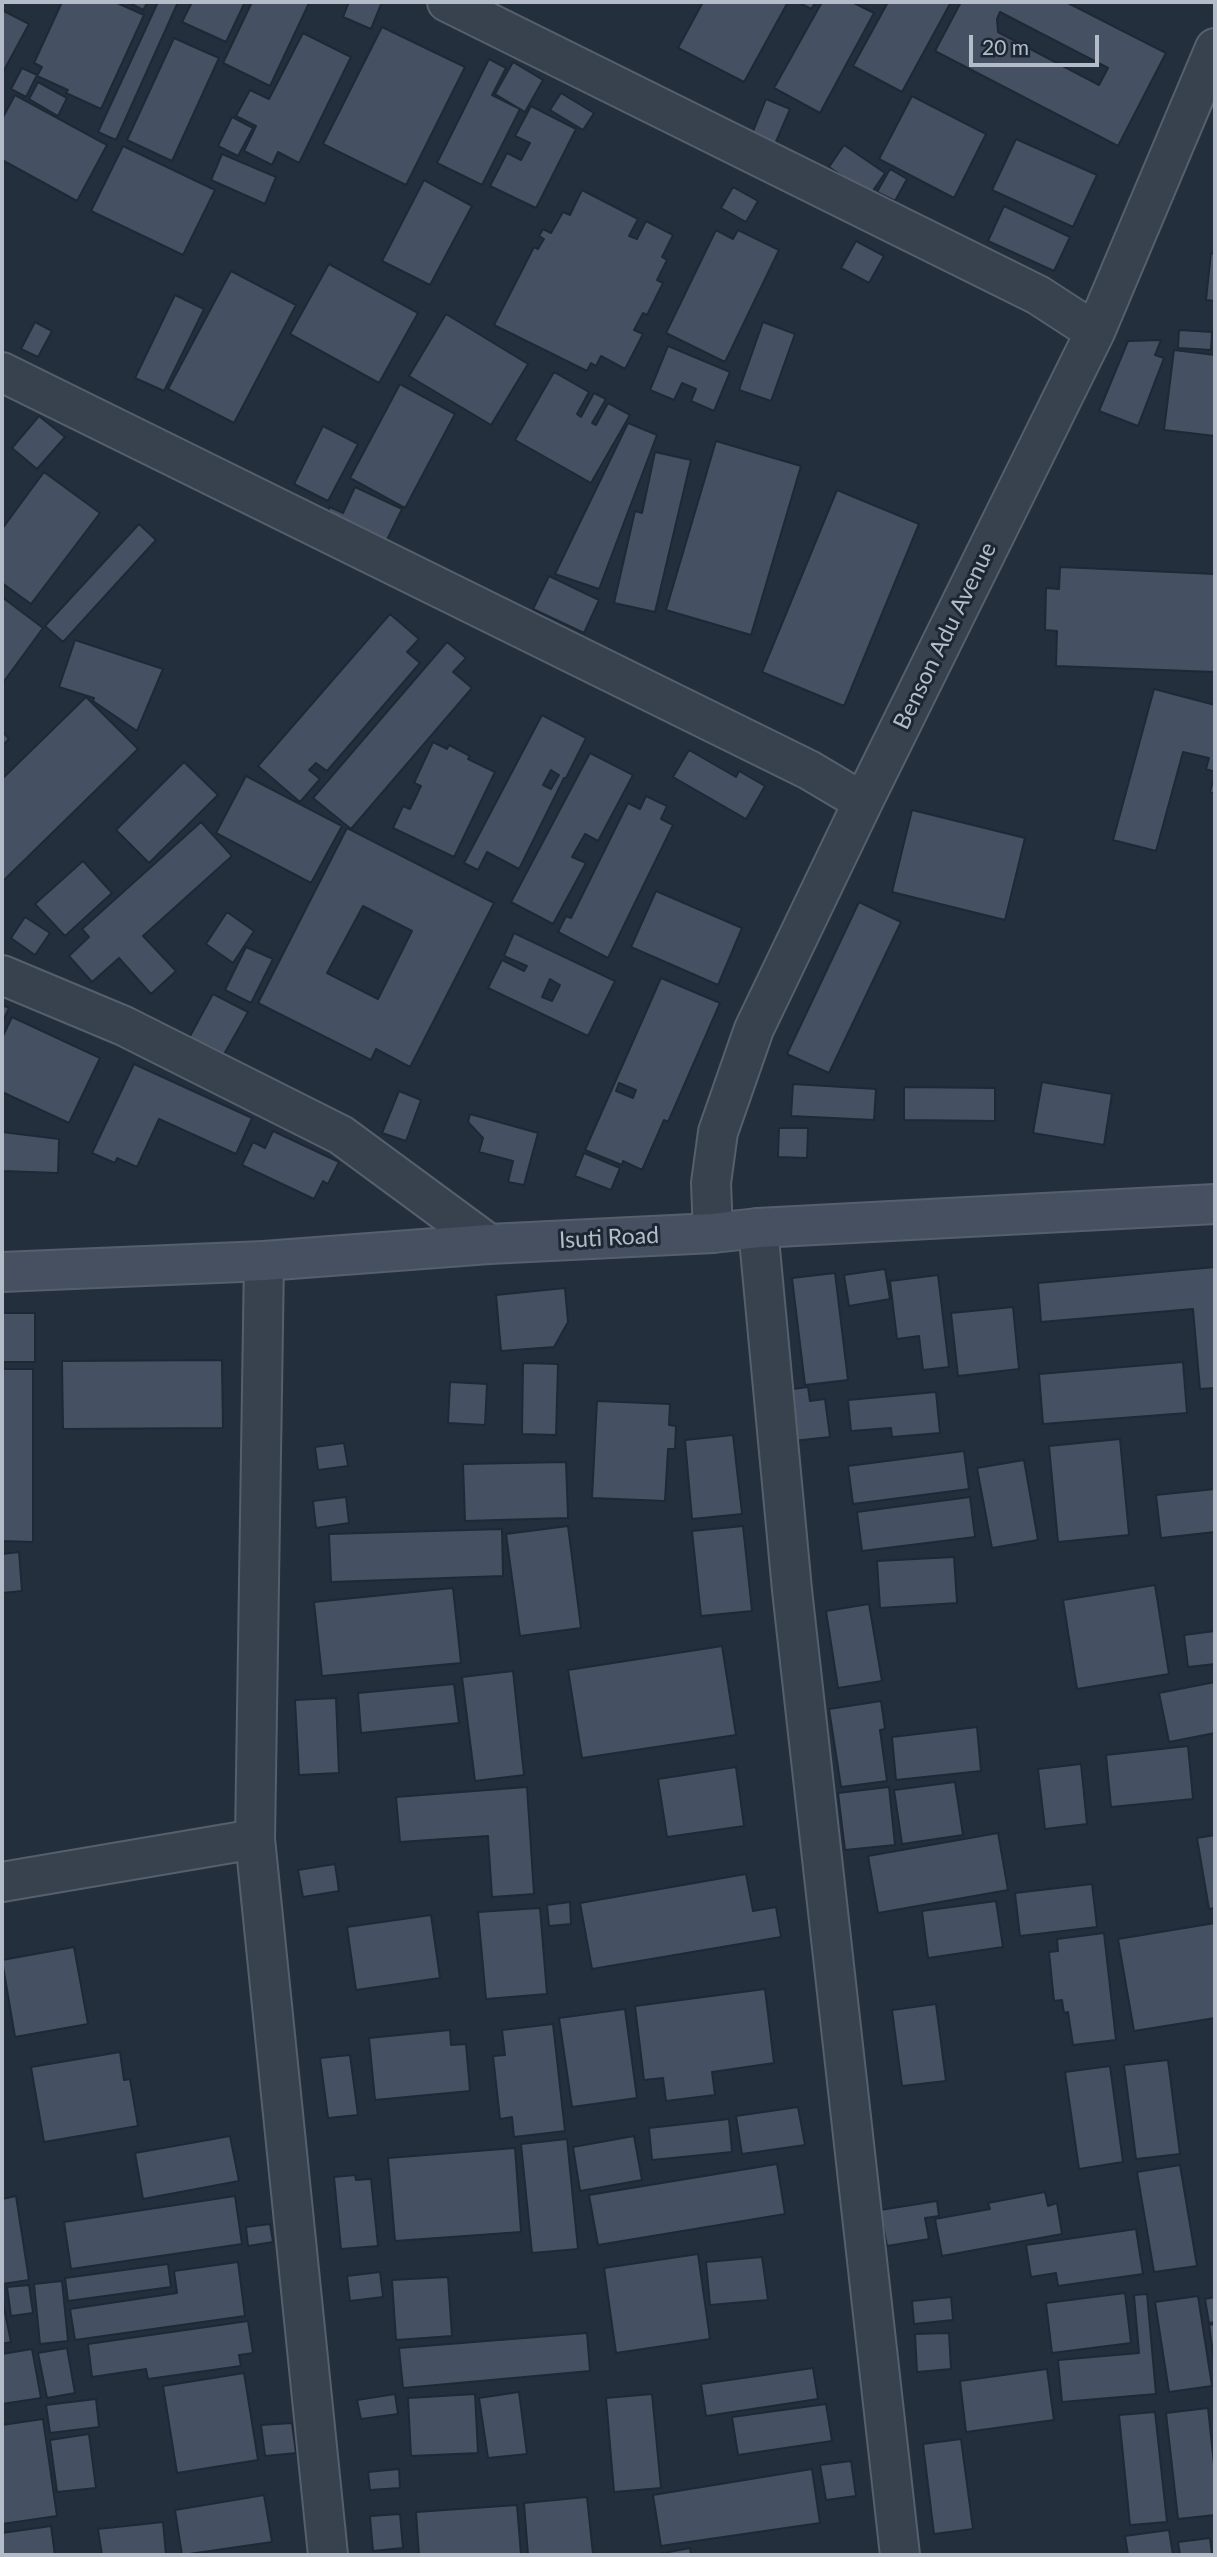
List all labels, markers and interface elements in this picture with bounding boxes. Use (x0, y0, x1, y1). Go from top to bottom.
scale bar (972, 21, 1102, 65)
text: 20 m (982, 34, 1029, 59)
street label: Benson Adu Avenue (888, 538, 1002, 734)
street label: Isuti Road (558, 1222, 660, 1254)

